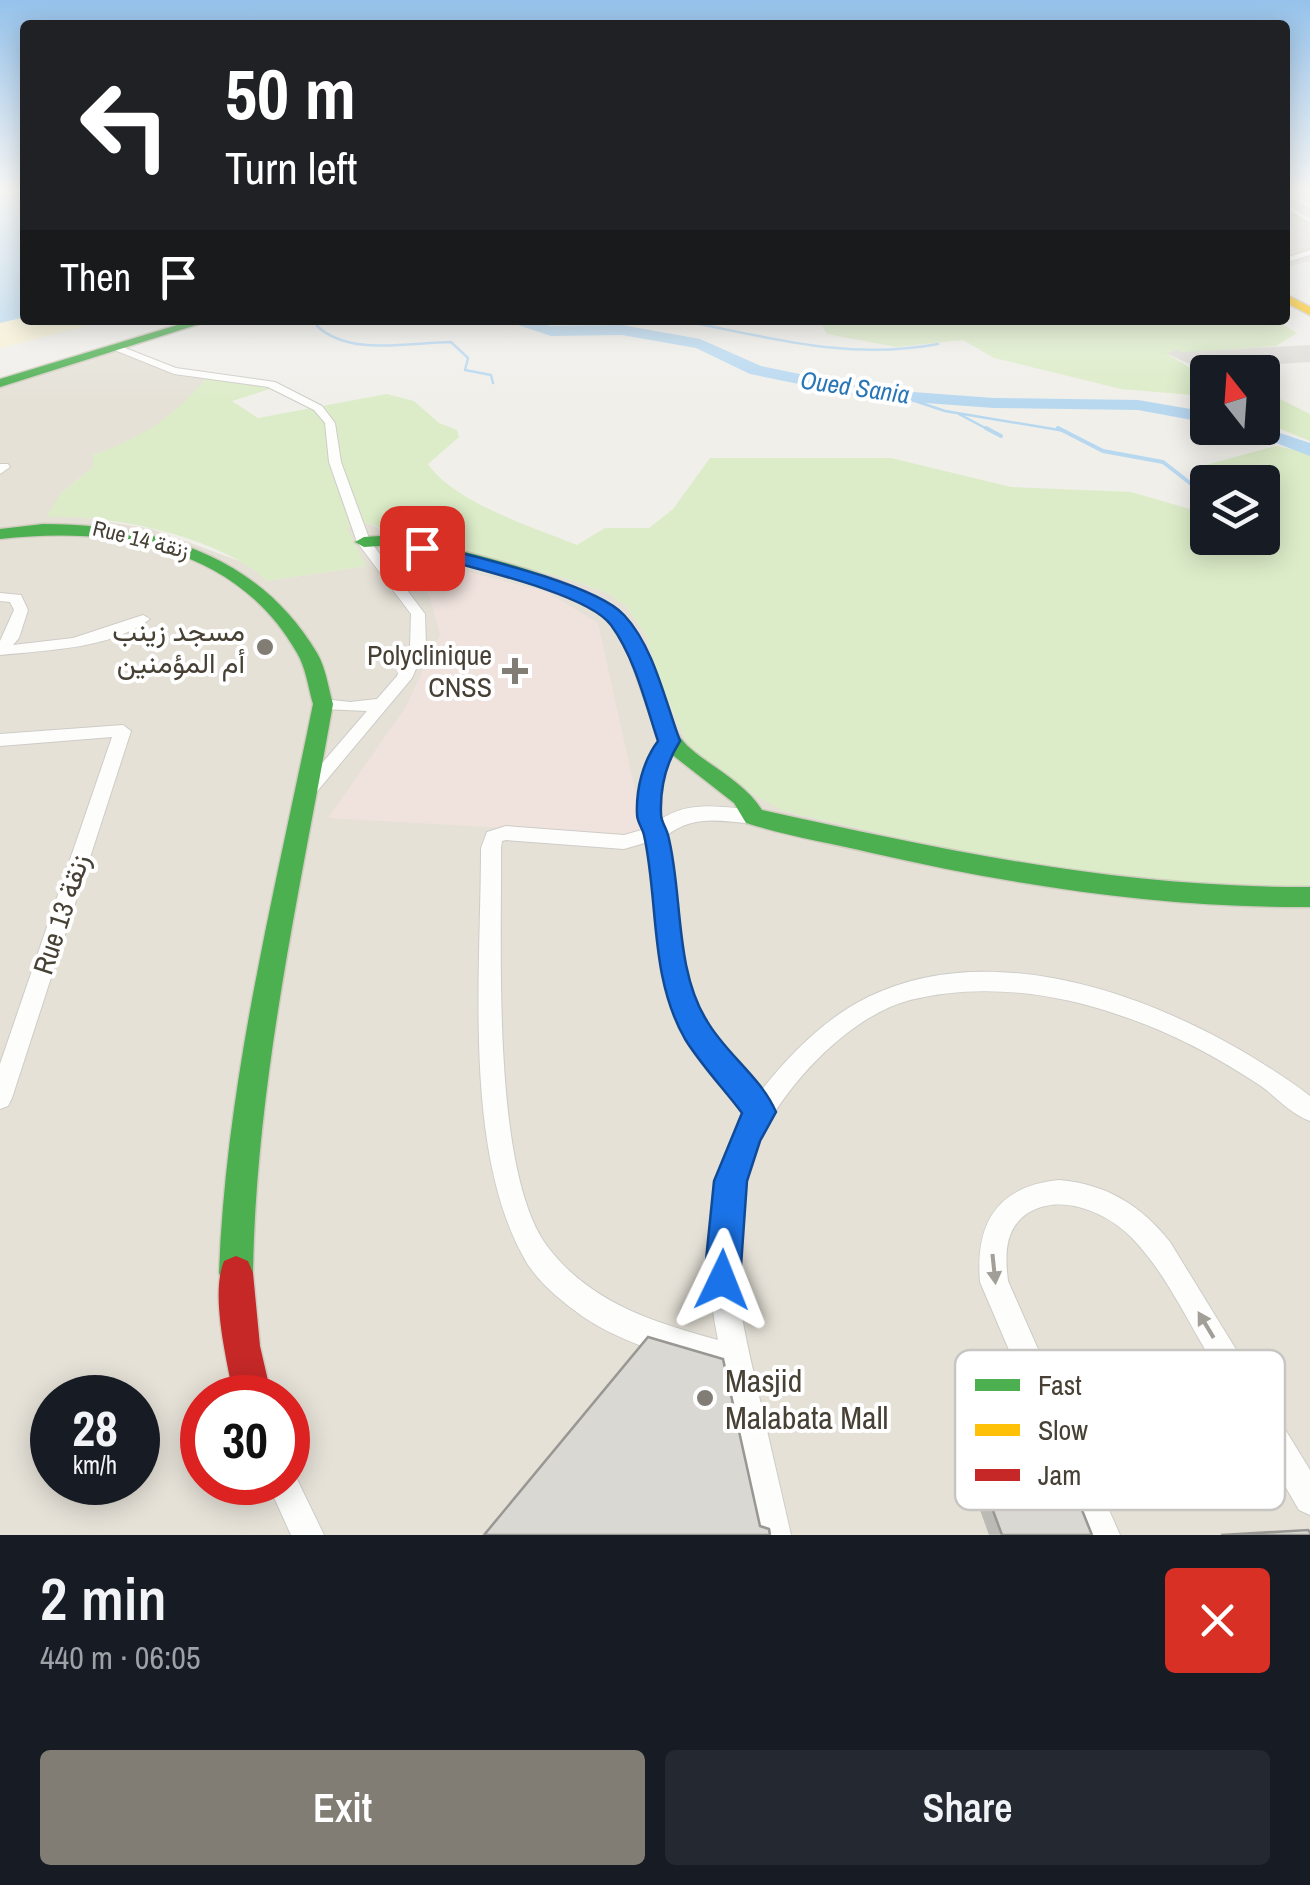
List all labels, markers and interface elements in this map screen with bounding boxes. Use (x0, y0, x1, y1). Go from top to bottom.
text: 50 m (225, 47, 356, 141)
icon: left (60, 60, 190, 190)
text: Turn left (225, 137, 357, 198)
icon: arrive (151, 250, 206, 305)
text: Then (60, 252, 131, 303)
north arrow (1190, 355, 1280, 445)
map controls (1190, 355, 1280, 555)
water label: Oued Sania (798, 363, 912, 411)
button: layers (1190, 465, 1280, 555)
pin (380, 506, 465, 591)
street label: Rue 14 زنقة (90, 513, 192, 565)
icon: arrive (395, 521, 450, 576)
place label: مسجد زينب أم المؤمنين (112, 612, 245, 682)
marker: مسجد زينب أم المؤمنين (254, 636, 276, 658)
place label: Polyclinique CNSS (367, 636, 492, 706)
marker: Polyclinique CNSS (502, 658, 528, 684)
street label: Rue 13 زنقة (24, 849, 98, 979)
position arrow (670, 1228, 774, 1332)
one-way arrow (986, 1253, 1002, 1285)
one-way arrow (1198, 1311, 1216, 1339)
legend (955, 1350, 1285, 1510)
place label: Masjid Malabata Mall (725, 1359, 888, 1439)
text: Fast (1038, 1366, 1082, 1404)
speed limit sign: 30 (180, 1375, 310, 1505)
marker: Masjid Malabata Mall (694, 1387, 716, 1409)
text: 28 (72, 1394, 118, 1462)
text: Slow (1038, 1411, 1088, 1449)
text: km/h (73, 1448, 117, 1482)
text: Jam (1038, 1456, 1081, 1494)
text: 2 min (40, 1558, 167, 1639)
button: close (1165, 1568, 1270, 1673)
text: 440 m · 06:05 (40, 1636, 200, 1679)
button: Exit (40, 1750, 645, 1865)
button: Share (665, 1750, 1270, 1865)

